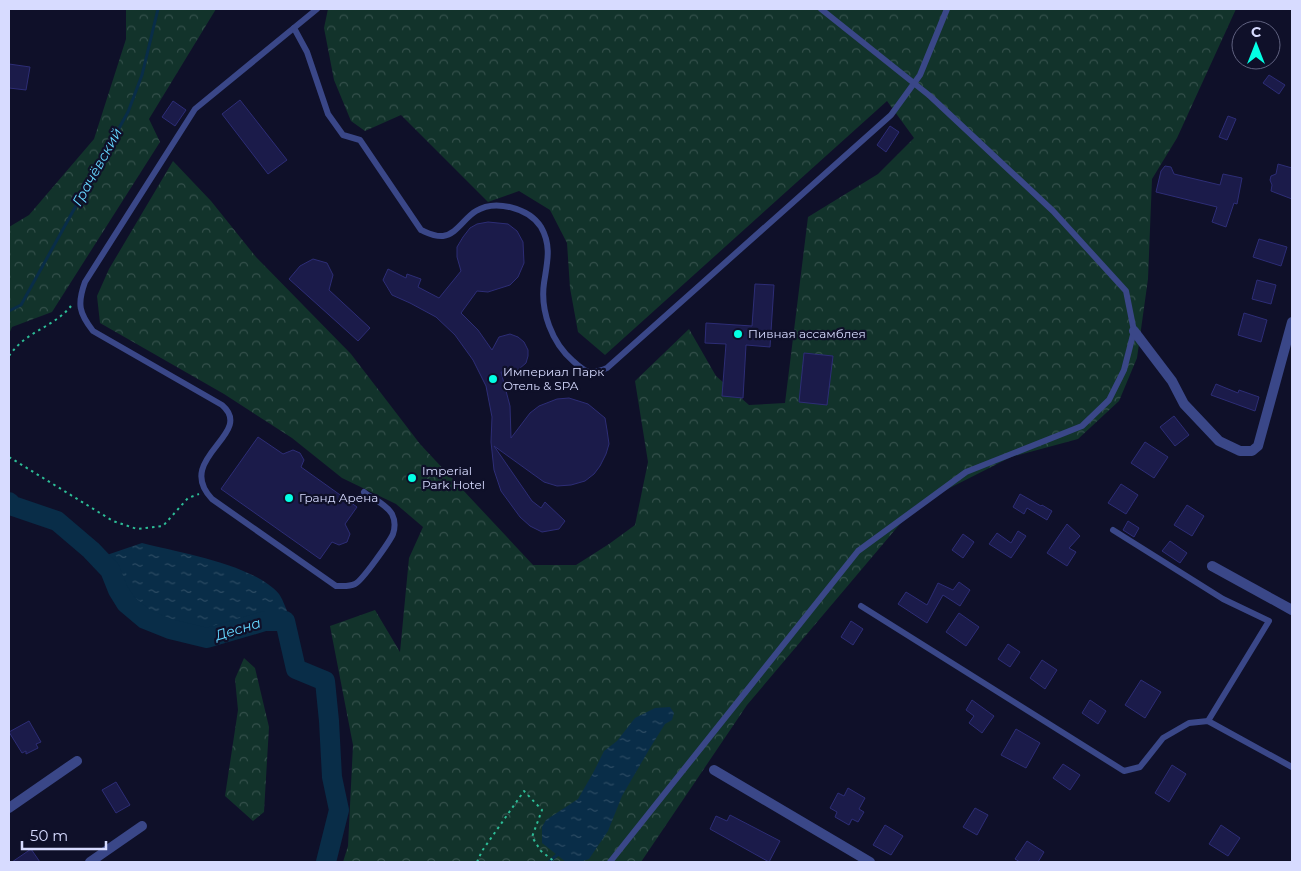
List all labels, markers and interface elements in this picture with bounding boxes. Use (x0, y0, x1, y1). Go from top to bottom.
north arrow (1231, 20, 1281, 70)
text: С (1251, 23, 1261, 41)
water label: Грачёвский (68, 125, 126, 209)
place label: Пивная ассамблея (748, 326, 866, 341)
marker: Пивная ассамблея (732, 328, 744, 340)
place label: Империал Парк Отель & SPA (503, 364, 604, 393)
marker: Империал Парк Отель & SPA (487, 373, 499, 385)
place label: Imperial Park Hotel (422, 463, 485, 492)
marker: Imperial Park Hotel (406, 472, 418, 484)
place label: Гранд Арена (299, 490, 378, 505)
marker: Гранд Арена (283, 492, 295, 504)
water label: Десна (211, 614, 263, 645)
scale bar (22, 818, 106, 850)
text: 50 m (30, 826, 68, 845)

